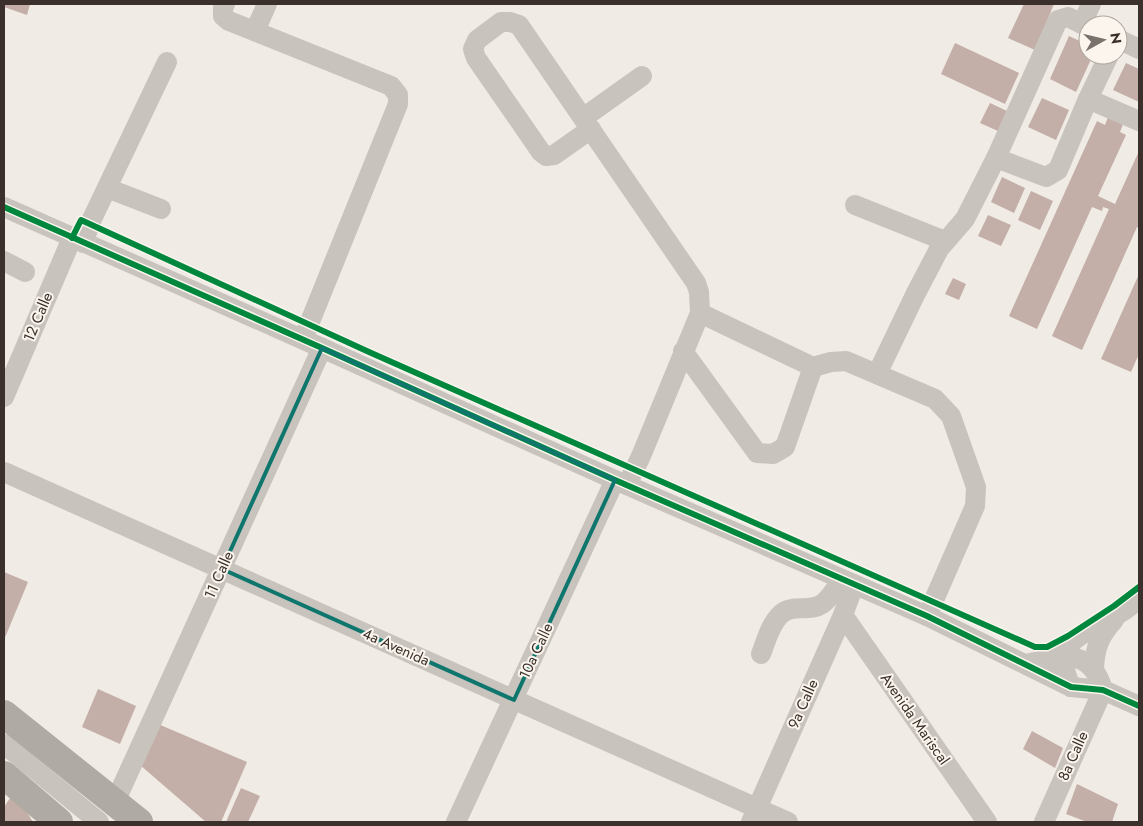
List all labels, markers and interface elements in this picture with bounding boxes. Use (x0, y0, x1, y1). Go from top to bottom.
north arrow (1078, 15, 1128, 65)
text: N (1105, 31, 1127, 45)
street label: 12 Calle (18, 289, 58, 345)
street label: 11 Calle (199, 547, 239, 602)
street label: 10a Calle (513, 619, 559, 683)
street label: 4a Avenida (359, 622, 433, 672)
street label: Avenida Mariscal (875, 669, 955, 769)
street label: 9a Calle (782, 676, 824, 732)
street label: 8a Calle (1052, 728, 1094, 784)

